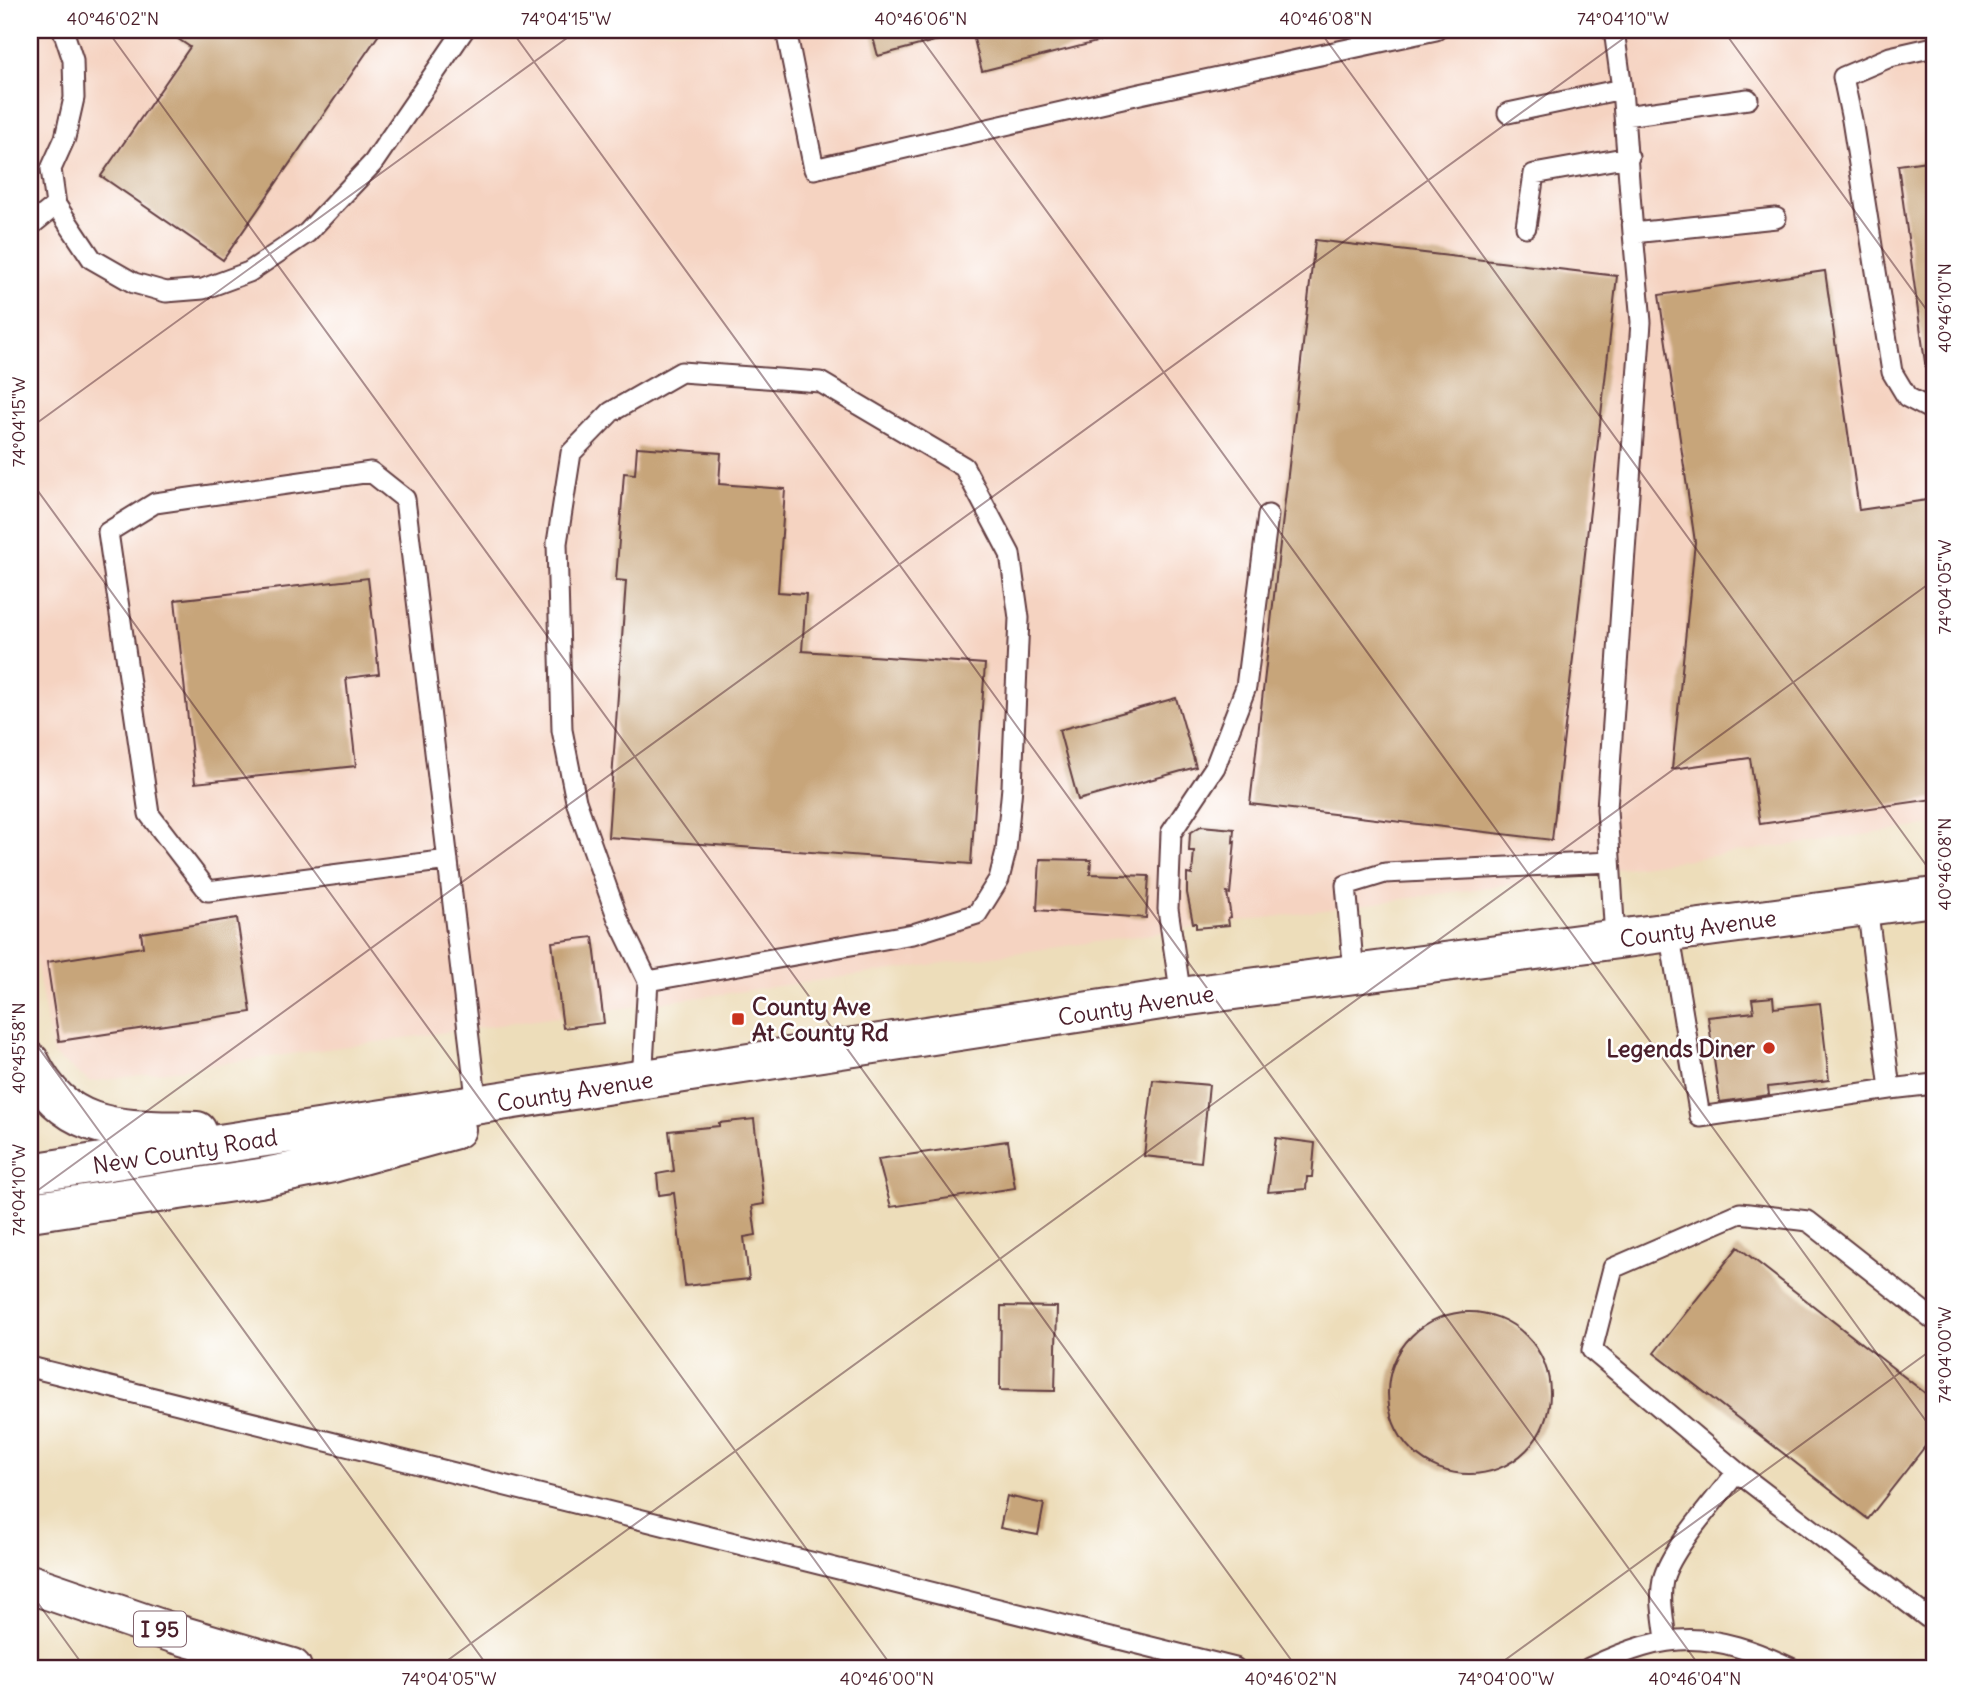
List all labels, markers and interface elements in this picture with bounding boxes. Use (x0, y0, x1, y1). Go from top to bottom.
text: 40°46'02"N (67, 7, 159, 30)
text: 74°04'15"W (521, 7, 611, 30)
text: 40°46'06"N (875, 7, 967, 30)
text: 40°46'08"N (1280, 7, 1372, 30)
text: 74°04'10"W (1577, 7, 1669, 30)
text: 40°46'10"N (1933, 263, 1956, 353)
text: 74°04'15"W (7, 377, 30, 467)
text: 74°04'05"W (1933, 539, 1956, 635)
text: 40°46'08"N (1933, 818, 1956, 910)
street label: County Avenue (1618, 903, 1778, 953)
street label: County Avenue (1056, 978, 1216, 1032)
place label: County Ave At County Rd (752, 992, 889, 1047)
text: 40°45'58"N (7, 1002, 30, 1094)
marker: County Ave At County Rd (730, 1011, 746, 1027)
place label: Legends Diner (1606, 1034, 1756, 1063)
marker: Legends Diner (1761, 1040, 1777, 1056)
street label: County Avenue (495, 1064, 655, 1118)
street label: New County Road (91, 1122, 279, 1180)
text: 74°04'10"W (7, 1144, 30, 1236)
text: 74°04'00"W (1933, 1307, 1956, 1403)
road number: I 95 (134, 1612, 186, 1646)
text: 74°04'05"W (401, 1667, 497, 1690)
text: 40°46'00"N (840, 1667, 934, 1690)
text: 40°46'02"N (1245, 1667, 1337, 1690)
text: 74°04'00"W (1458, 1667, 1554, 1690)
text: 40°46'04"N (1649, 1667, 1741, 1690)

